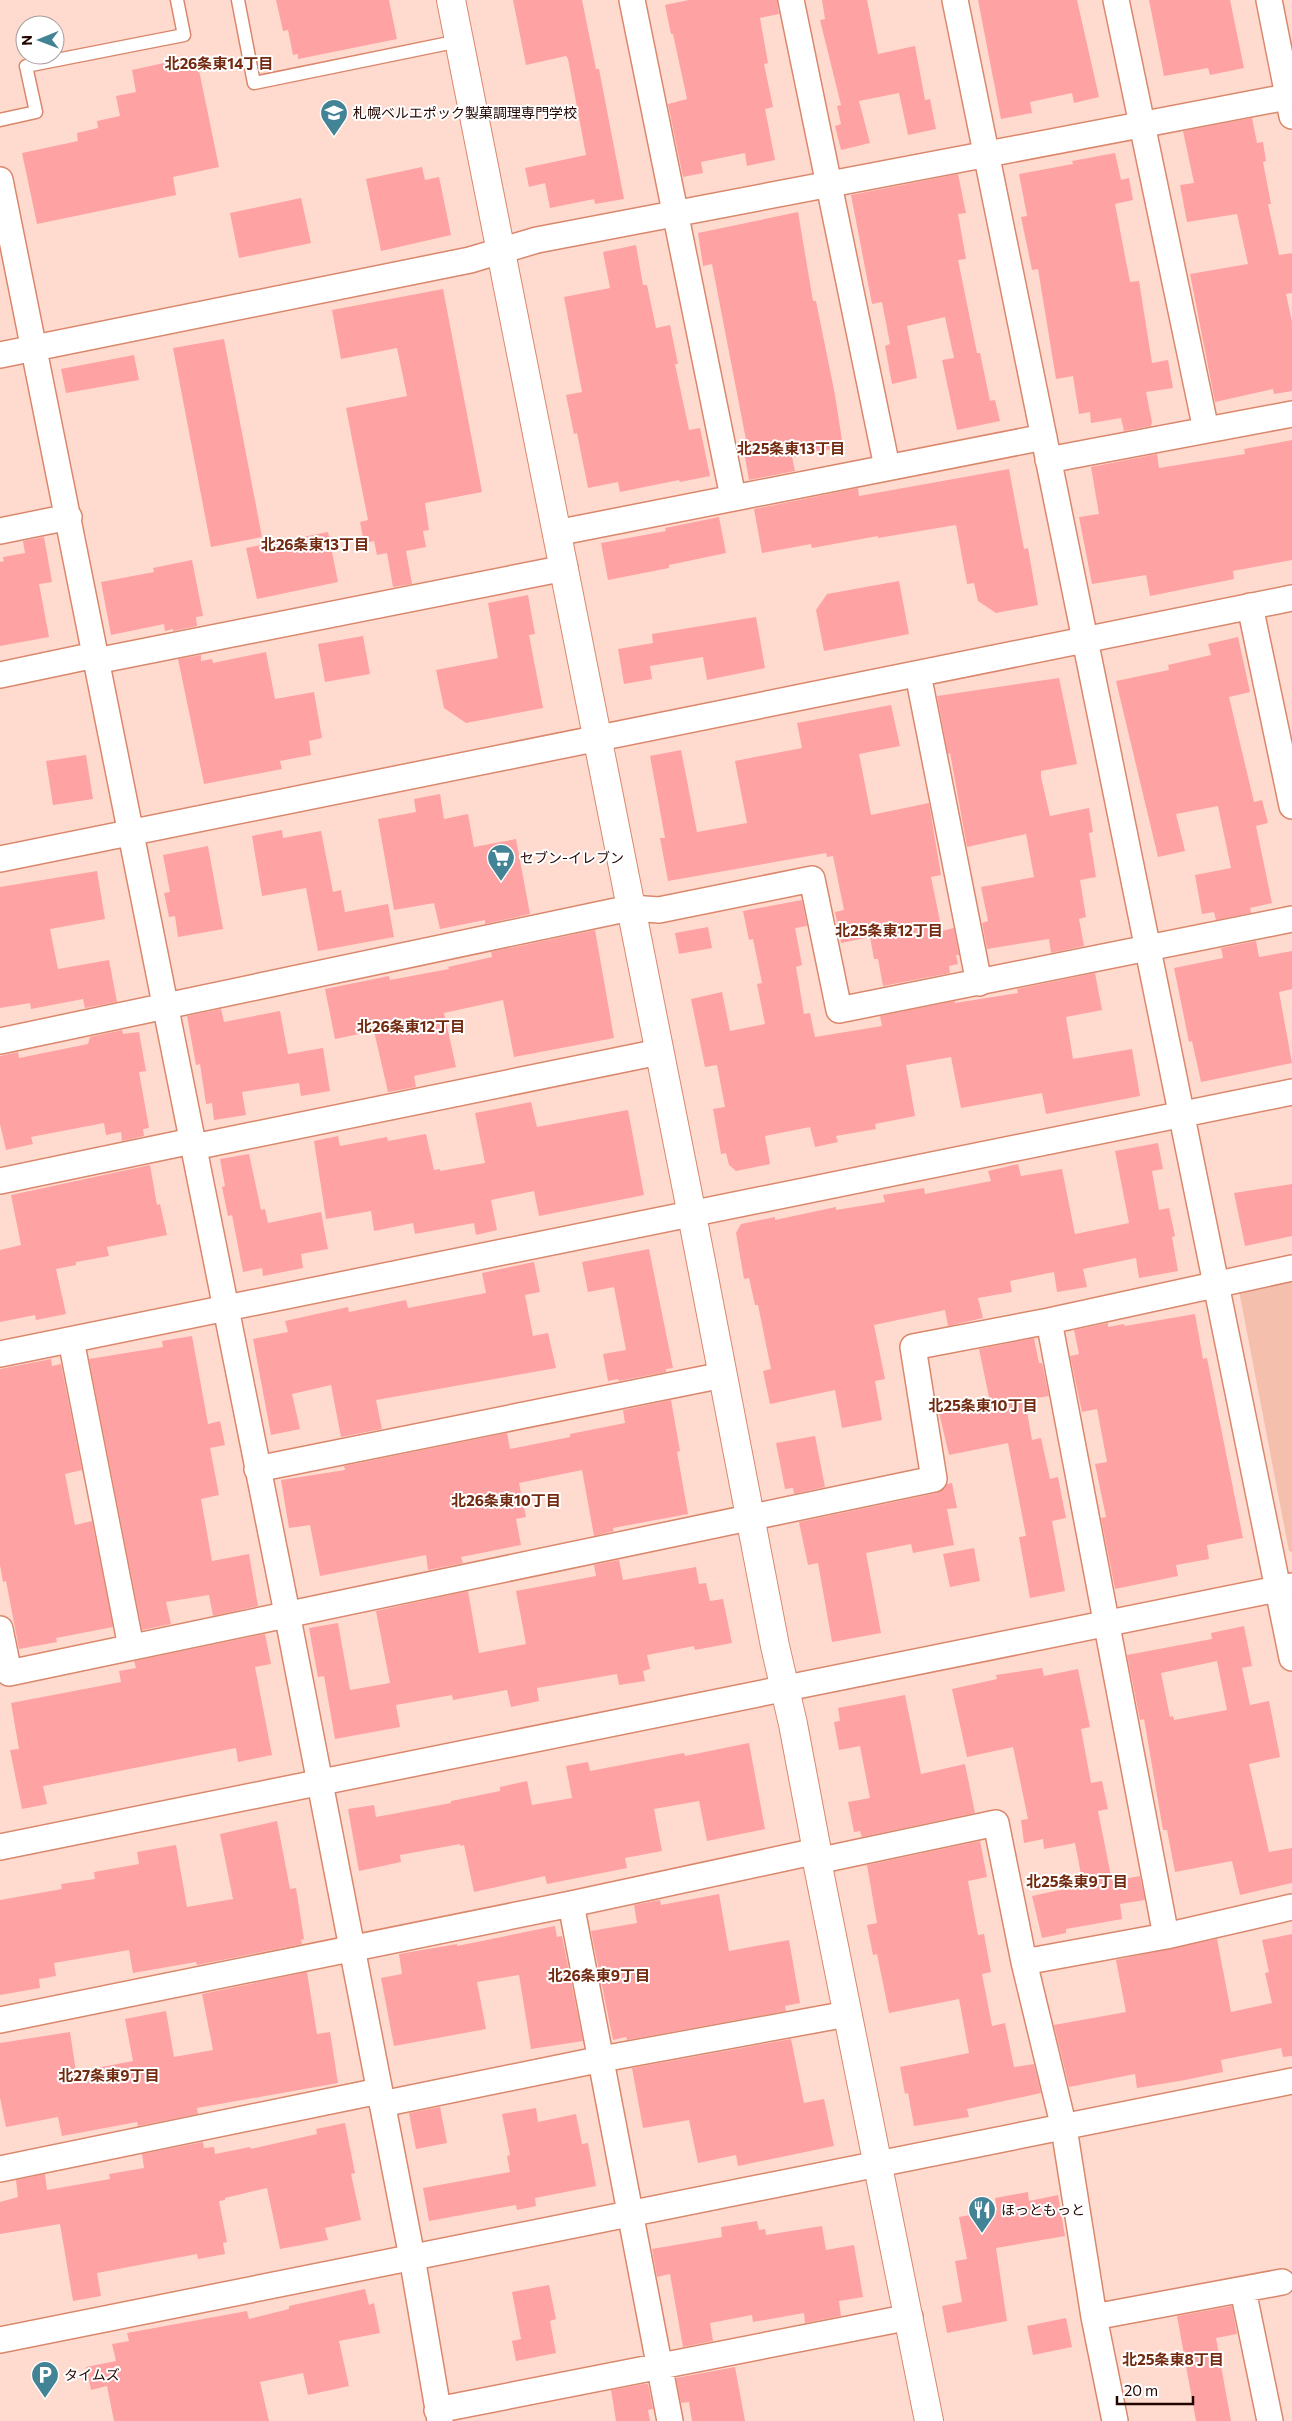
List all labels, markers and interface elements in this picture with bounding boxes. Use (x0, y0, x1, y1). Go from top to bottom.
north arrow (15, 15, 65, 65)
text: N (18, 35, 35, 46)
district label: 北26条東14丁目 (165, 54, 273, 72)
school or university icon: 札幌ベルエポック製菓調理専門学校 (319, 98, 349, 137)
place label: 札幌ベルエポック製菓調理専門学校 (353, 104, 577, 121)
district label: 北25条東13丁目 (737, 439, 845, 457)
district label: 北26条東13丁目 (261, 535, 369, 553)
supermarket icon: セブン-イレブン (486, 843, 516, 882)
place label: セブン-イレブン (520, 849, 624, 866)
district label: 北25条東12丁目 (835, 921, 943, 939)
district label: 北26条東12丁目 (357, 1017, 465, 1035)
district label: 北25条東10丁目 (928, 1396, 1038, 1414)
district label: 北26条東10丁目 (451, 1491, 561, 1509)
district label: 北25条東9丁目 (1026, 1872, 1128, 1890)
district label: 北26条東9丁目 (548, 1966, 650, 1984)
district label: 北27条東9丁目 (59, 2066, 159, 2084)
restaurant icon: ほっともっと (967, 2195, 997, 2234)
place label: ほっともっと (1001, 2201, 1085, 2218)
district label: 北25条東8丁目 (1122, 2350, 1224, 2368)
parking icon: タイムズ (30, 2360, 60, 2399)
place label: タイムズ (64, 2366, 120, 2383)
scale bar (1117, 2374, 1193, 2406)
text: 20 m (1124, 2381, 1158, 2399)

